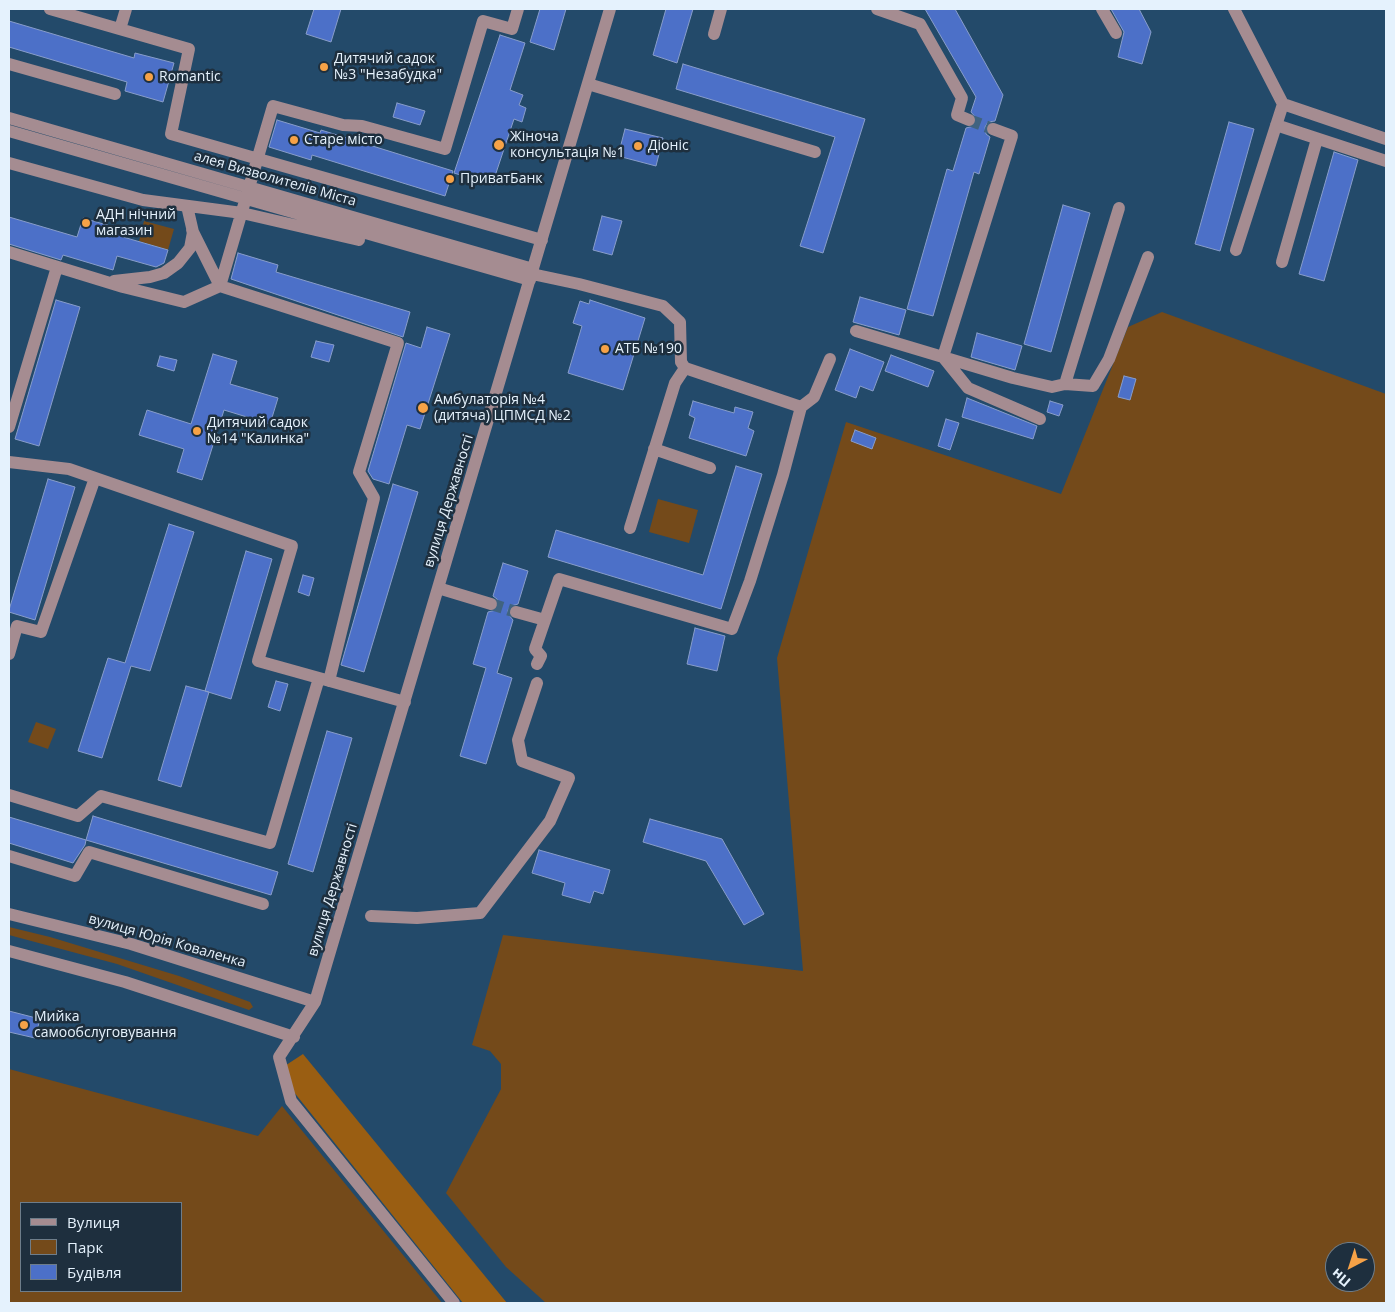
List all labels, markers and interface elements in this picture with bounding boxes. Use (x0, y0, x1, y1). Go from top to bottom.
place label: Дитячий садок №3 "Незабудка" (334, 51, 442, 84)
marker: Дитячий садок №3 "Незабудка" (318, 61, 330, 73)
place label: Romantic (159, 69, 221, 85)
marker: Romantic (143, 71, 155, 83)
place label: Жіноча консультація №1 (510, 129, 625, 162)
place label: Старе місто (304, 132, 383, 148)
marker: Старе місто (288, 134, 300, 146)
marker: Жіноча консультація №1 (492, 138, 506, 152)
place label: Діоніс (648, 138, 689, 154)
marker: Діоніс (632, 140, 644, 152)
street label: алея Визволителів Міста (192, 148, 358, 210)
place label: ПриватБанк (460, 171, 543, 187)
marker: ПриватБанк (444, 173, 456, 185)
place label: АДН нічний магазин (96, 207, 176, 240)
marker: АДН нічний магазин (80, 217, 92, 229)
place label: АТБ №190 (615, 341, 682, 357)
marker: АТБ №190 (599, 343, 611, 355)
place label: Амбулаторія №4 (дитяча) ЦПМСД №2 (434, 392, 571, 424)
marker: Амбулаторія №4 (дитяча) ЦПМСД №2 (416, 401, 430, 415)
place label: Дитячий садок №14 "Калинка" (207, 415, 309, 448)
marker: Дитячий садок №14 "Калинка" (191, 425, 203, 437)
street label: вулиця Державності (421, 432, 477, 570)
street label: вулиця Державності (305, 821, 361, 959)
street label: вулиця Юрія Коваленка (86, 910, 248, 972)
place label: Мийка самообслуговування (34, 1009, 176, 1042)
marker: Мийка самообслуговування (18, 1019, 30, 1031)
legend (20, 1202, 182, 1292)
text: Вулиця (67, 1212, 120, 1232)
text: Парк (67, 1237, 103, 1257)
north arrow (1325, 1242, 1375, 1292)
text: Будівля (67, 1262, 122, 1282)
text: Пн (1327, 1265, 1354, 1292)

